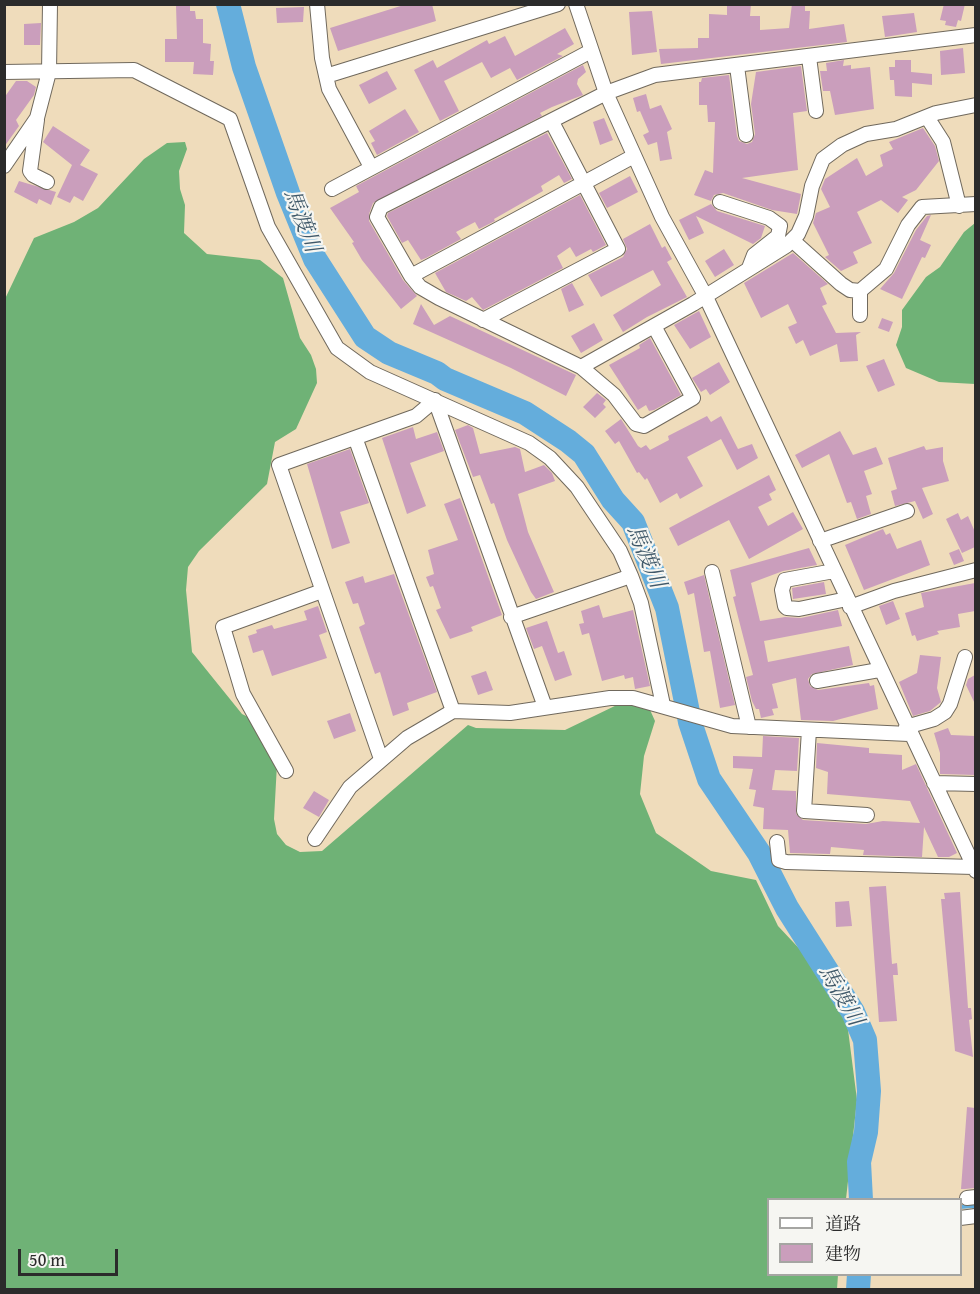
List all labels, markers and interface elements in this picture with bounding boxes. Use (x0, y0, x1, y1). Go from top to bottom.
water label: 馬渡川 (277, 185, 325, 257)
water label: 馬渡川 (620, 521, 670, 593)
water label: 馬渡川 (812, 961, 868, 1031)
legend (767, 1198, 962, 1276)
text: 道路 (825, 1210, 861, 1237)
scale bar (21, 1237, 122, 1275)
text: 建物 (825, 1240, 861, 1267)
text: 50 m (29, 1246, 65, 1273)

